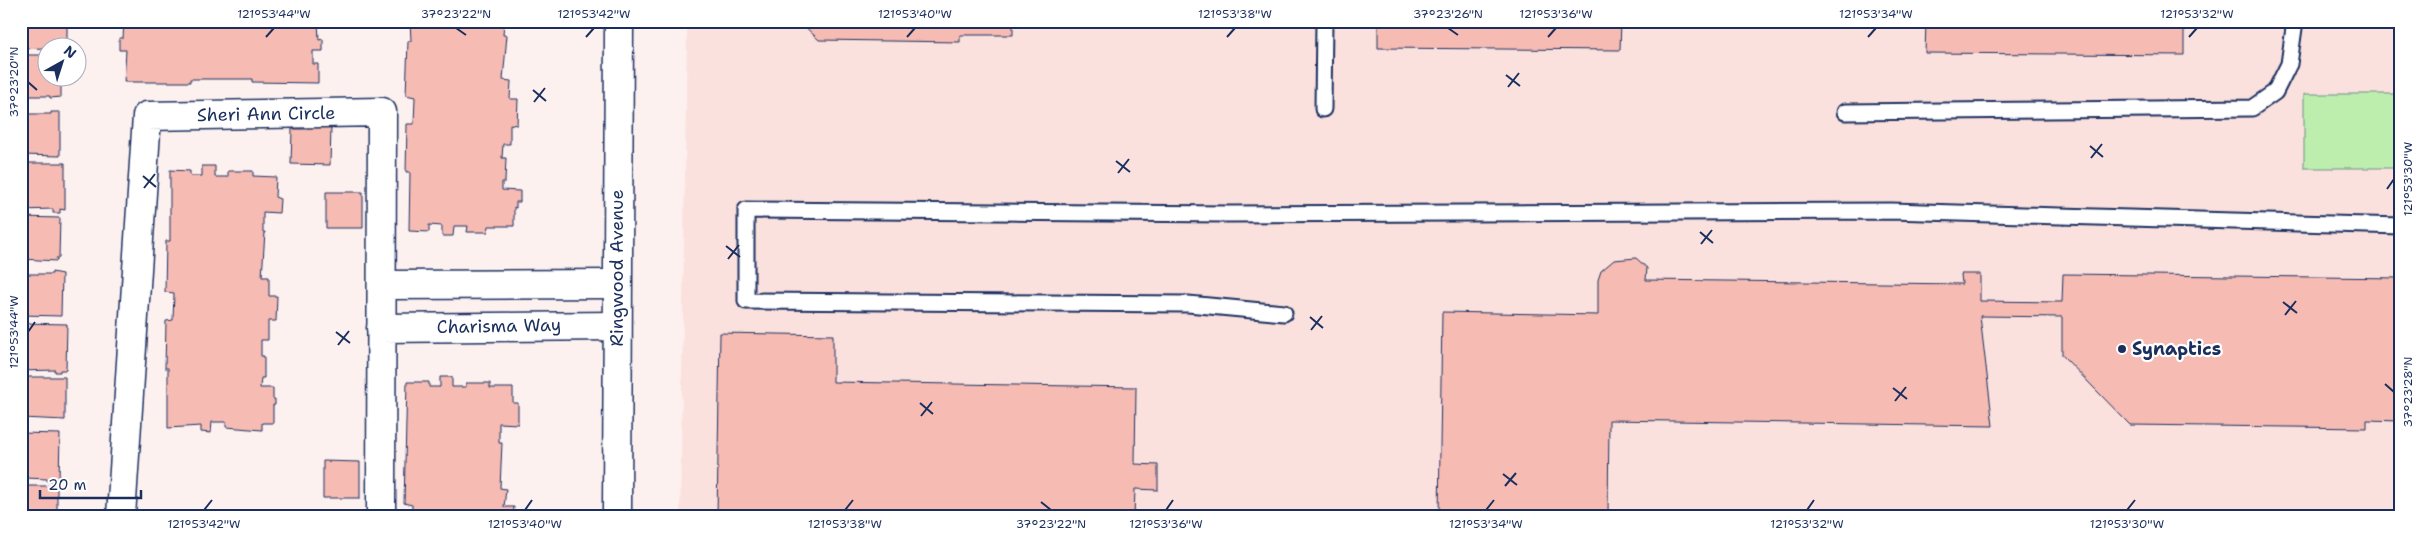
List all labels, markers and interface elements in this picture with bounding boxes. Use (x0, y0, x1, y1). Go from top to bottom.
text: 121°53'44"W (237, 6, 311, 22)
text: 37°23'22"N (421, 6, 491, 22)
text: 121°53'42"W (557, 6, 631, 22)
text: 121°53'40"W (878, 6, 952, 22)
text: 121°53'38"W (1198, 6, 1272, 22)
text: 37°23'26"N (1413, 6, 1483, 22)
text: 121°53'36"W (1519, 6, 1593, 22)
text: 121°53'34"W (1839, 6, 1913, 22)
text: 121°53'32"W (2160, 6, 2234, 22)
north arrow (38, 38, 88, 88)
text: N (60, 41, 80, 62)
text: 37°23'20"N (6, 46, 22, 118)
street label: Sheri Ann Circle (197, 101, 335, 127)
text: 121°53'30"W (2400, 142, 2416, 216)
street label: Ringwood Avenue (605, 189, 629, 347)
text: 121°53'44"W (6, 295, 22, 369)
street label: Charisma Way (436, 313, 562, 339)
place label: Synaptics (2132, 337, 2221, 361)
marker: Synaptics (2116, 343, 2128, 355)
text: 37°23'28"N (2400, 357, 2416, 427)
scale bar (40, 467, 141, 499)
text: 20 m (48, 475, 87, 495)
text: 121°53'42"W (167, 516, 241, 532)
text: 121°53'40"W (488, 516, 562, 532)
text: 121°53'38"W (808, 516, 882, 532)
text: 37°23'22"N (1016, 516, 1086, 532)
text: 121°53'36"W (1129, 516, 1203, 532)
text: 121°53'34"W (1449, 516, 1523, 532)
text: 121°53'32"W (1770, 516, 1844, 532)
text: 121°53'30"W (2090, 516, 2164, 532)

